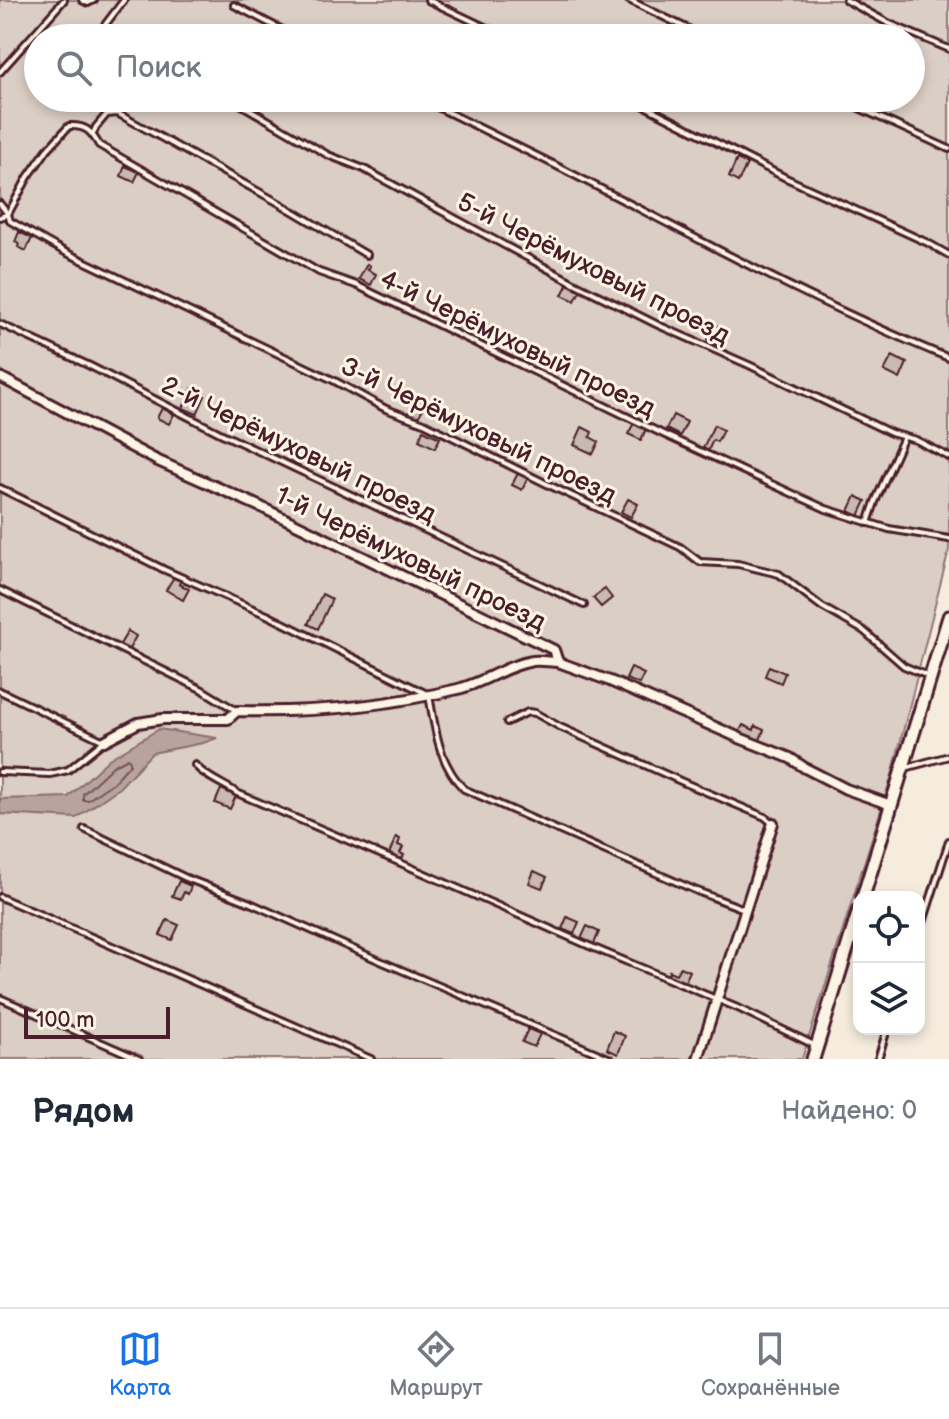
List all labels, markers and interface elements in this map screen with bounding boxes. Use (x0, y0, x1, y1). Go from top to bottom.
search box (24, 24, 925, 112)
icon: search (52, 46, 96, 90)
text: Поиск (116, 50, 202, 86)
street label: 5-й Черёмуховый проезд (452, 187, 735, 352)
street label: 4-й Черёмуховый проезд (375, 264, 660, 425)
street label: 3-й Черёмуховый проезд (336, 351, 621, 512)
street label: 2-й Черёмуховый проезд (156, 370, 441, 531)
street label: 1-й Черёмуховый проезд (270, 480, 551, 638)
map controls (853, 891, 925, 1035)
button: locate (853, 891, 925, 963)
button: layers (853, 963, 925, 1035)
scale bar (24, 1003, 170, 1039)
text: 100 m (36, 1007, 95, 1034)
text: Рядом (32, 1091, 134, 1132)
text: Найдено: 0 (781, 1096, 917, 1127)
tab: Карта (109, 1327, 171, 1402)
tab: Маршрут (389, 1327, 483, 1402)
tab: Сохранённые (701, 1327, 840, 1402)

